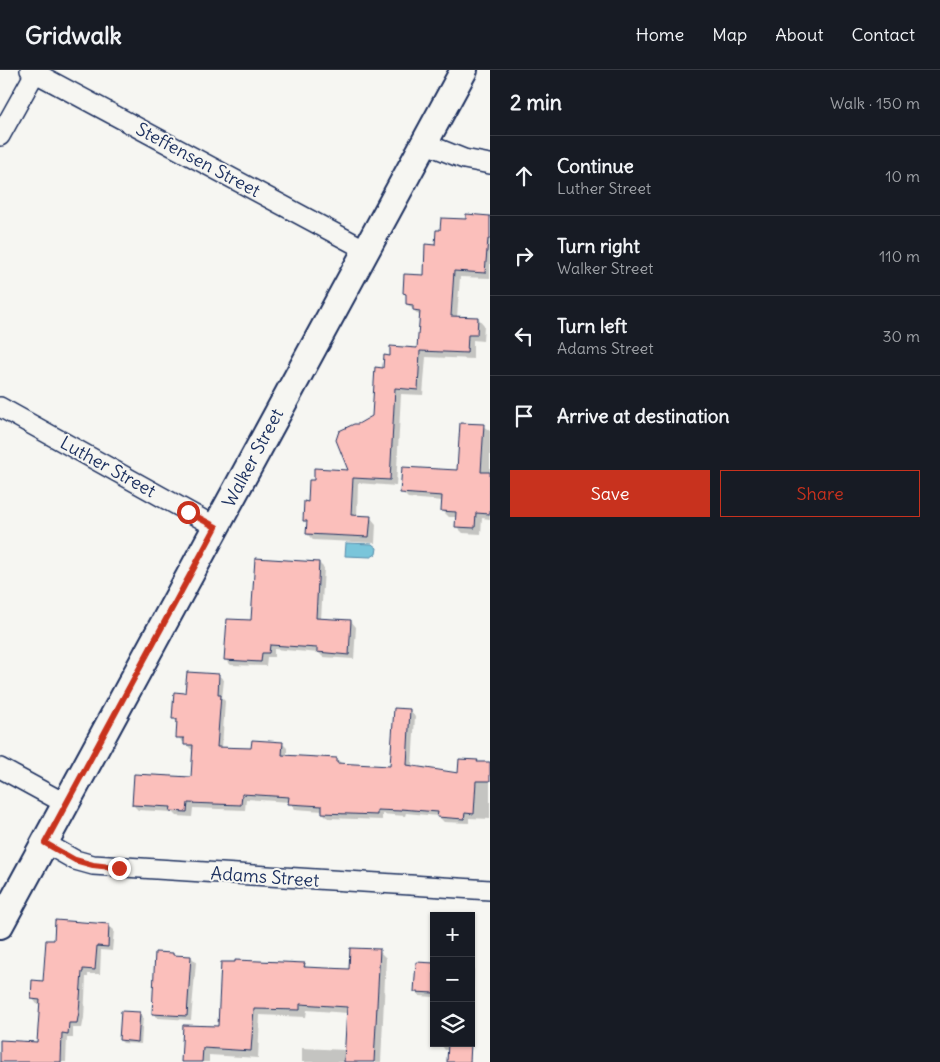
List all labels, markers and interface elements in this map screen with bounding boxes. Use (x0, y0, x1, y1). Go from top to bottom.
text: Gridwalk (25, 20, 122, 50)
text: Home (636, 23, 684, 46)
text: Map (712, 23, 747, 46)
text: About (775, 23, 823, 46)
text: Contact (851, 23, 915, 46)
text: 2 min (510, 89, 562, 116)
text: Walk · 150 m (830, 93, 920, 113)
street label: Steffensen Street (132, 117, 264, 202)
text: Continue (557, 154, 634, 178)
icon: ahead (510, 162, 538, 190)
text: 10 m (885, 166, 920, 186)
text: Luther Street (557, 178, 651, 198)
text: Turn right (557, 234, 640, 258)
icon: right (510, 242, 538, 270)
text: 110 m (879, 246, 920, 266)
text: Walker Street (557, 258, 653, 278)
text: Turn left (557, 314, 627, 338)
icon: left (510, 322, 538, 350)
text: 30 m (883, 326, 920, 346)
text: Adams Street (557, 338, 654, 358)
icon: arrive (510, 402, 538, 430)
street label: Walker Street (217, 404, 288, 511)
text: Arrive at destination (557, 404, 730, 428)
street label: Luther Street (56, 431, 160, 502)
button: Save (510, 470, 710, 517)
button: Share (720, 470, 920, 517)
route start (177, 501, 200, 524)
route end (108, 857, 131, 880)
street label: Adams Street (210, 861, 320, 892)
map controls (430, 912, 475, 1047)
button: + (430, 912, 475, 957)
button: − (430, 957, 475, 1002)
button: layers (430, 1002, 475, 1047)

